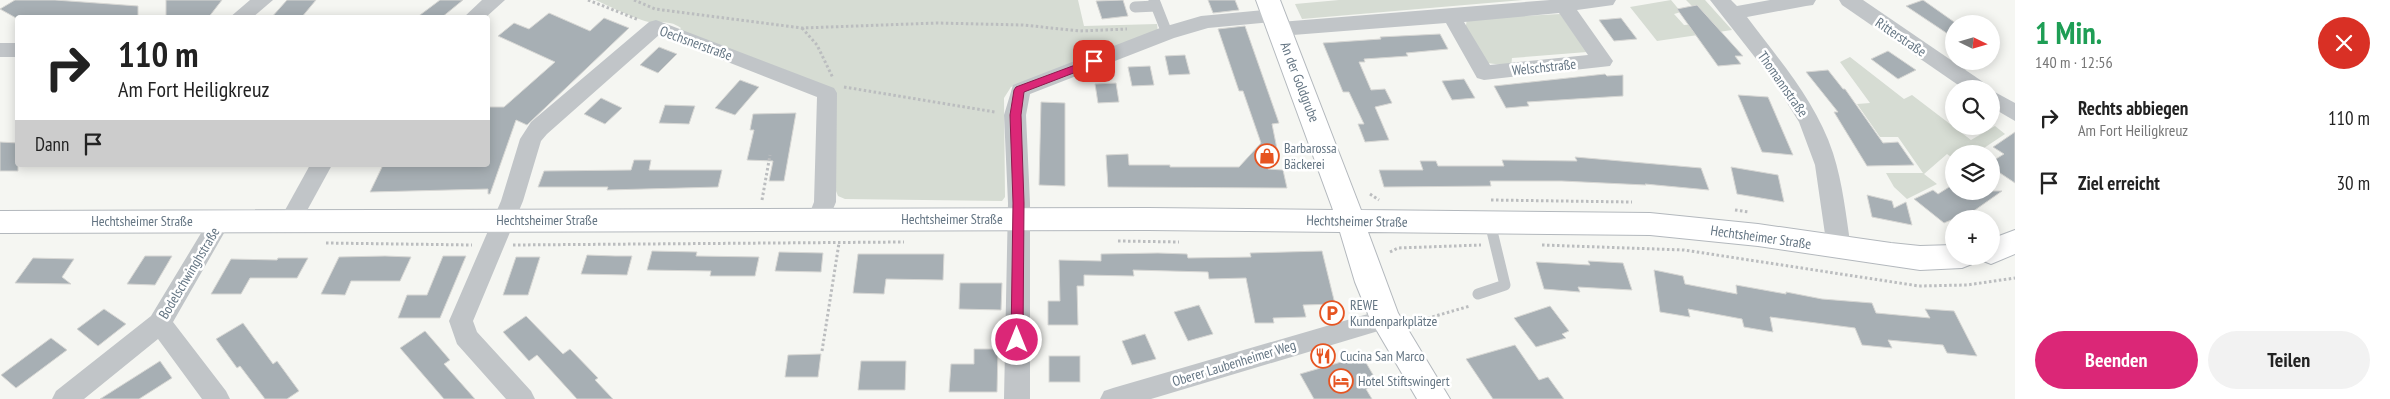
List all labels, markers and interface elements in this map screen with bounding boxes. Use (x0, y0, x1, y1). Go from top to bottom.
street label: Ritterstraße (1872, 13, 1930, 61)
text: 1 Min. (2035, 13, 2102, 52)
north arrow (1945, 15, 2000, 70)
map controls (1945, 15, 2000, 265)
button: close (2318, 17, 2370, 69)
street label: Oechsnerstraße (657, 22, 735, 64)
text: 110 m (118, 31, 199, 77)
icon: right (35, 35, 100, 100)
street label: An der Goldgrube (1276, 39, 1324, 125)
pin (1073, 40, 1115, 82)
icon: arrive (1080, 47, 1108, 75)
street label: Thomannstraße (1754, 48, 1812, 121)
text: 140 m · 12:56 (2035, 52, 2113, 72)
street label: Welschstraße (1511, 55, 1577, 79)
text: Am Fort Heiligkreuz (118, 75, 269, 103)
button: search (1945, 80, 2000, 135)
text: Rechts abbiegen (2078, 96, 2188, 120)
icon: right (2035, 104, 2063, 132)
text: 110 m (2328, 106, 2370, 130)
text: Am Fort Heiligkreuz (2078, 120, 2188, 140)
icon: arrive (79, 130, 107, 158)
text: Dann (35, 132, 69, 156)
place label: Barbarossa Bäckerei (1284, 139, 1337, 173)
shop icon: Barbarossa Bäckerei (1254, 143, 1280, 169)
button: layers (1945, 145, 2000, 200)
icon: arrive (2035, 169, 2063, 197)
text: Ziel erreicht (2078, 171, 2160, 195)
text: 30 m (2337, 171, 2370, 195)
street label: Hechtsheimer Straße (901, 210, 1003, 228)
button: + (1945, 210, 2000, 265)
street label: Hechtsheimer Straße (496, 211, 598, 229)
street label: Hechtsheimer Straße (1306, 211, 1408, 231)
street label: Hechtsheimer Straße (91, 212, 193, 230)
street label: Hechtsheimer Straße (1709, 221, 1813, 253)
street label: Bodelschwinghstraße (155, 224, 224, 322)
place label: REWE Kundenparkplätze (1350, 296, 1437, 330)
parking icon: REWE Kundenparkplätze (1319, 300, 1345, 326)
position arrow (990, 313, 1042, 365)
button: Beenden (2035, 331, 2198, 389)
button: Teilen (2208, 331, 2370, 389)
street label: Oberer Laubenheimer Weg (1170, 336, 1298, 390)
restaurant icon: Cucina San Marco (1310, 343, 1336, 369)
place label: Cucina San Marco (1340, 347, 1425, 365)
hotel icon: Hotel Stiftswingert (1328, 368, 1354, 394)
place label: Hotel Stiftswingert (1358, 372, 1450, 390)

